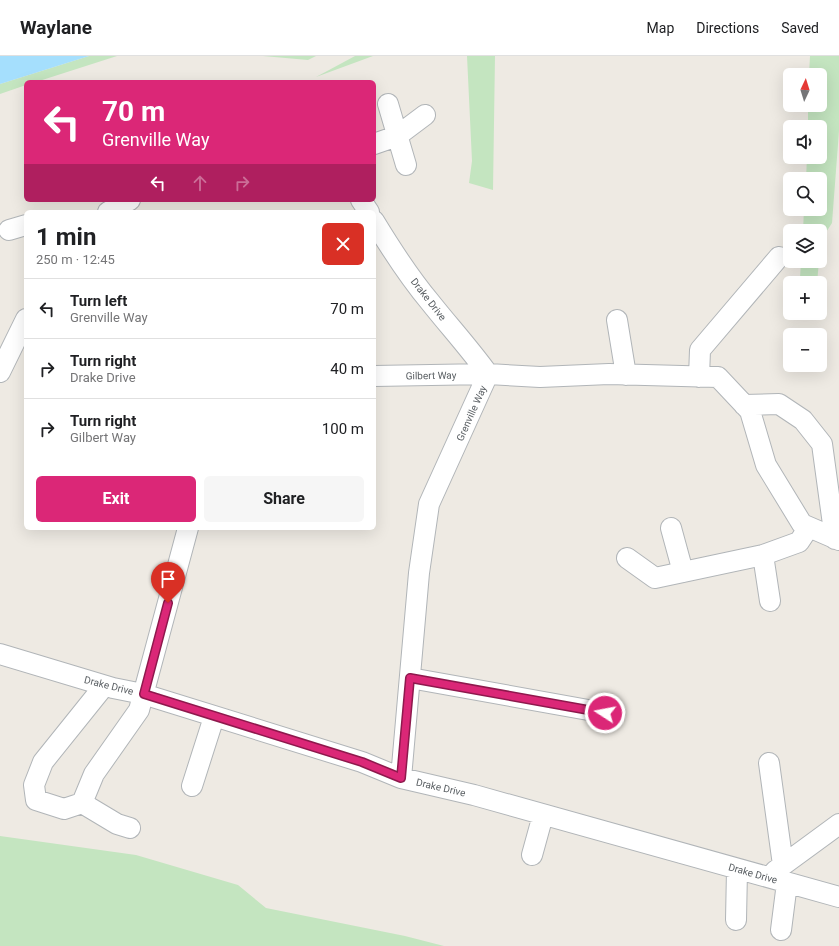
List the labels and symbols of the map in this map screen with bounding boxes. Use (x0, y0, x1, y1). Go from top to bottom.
north arrow (783, 68, 827, 112)
street label: Drake Drive (409, 276, 448, 323)
street label: Gilbert Way (406, 370, 457, 381)
street label: Grenville Way (454, 383, 489, 443)
pin (151, 562, 185, 603)
street label: Drake Drive (83, 674, 135, 697)
position arrow (584, 692, 626, 734)
street label: Drake Drive (415, 776, 467, 799)
street label: Drake Drive (727, 861, 779, 886)

